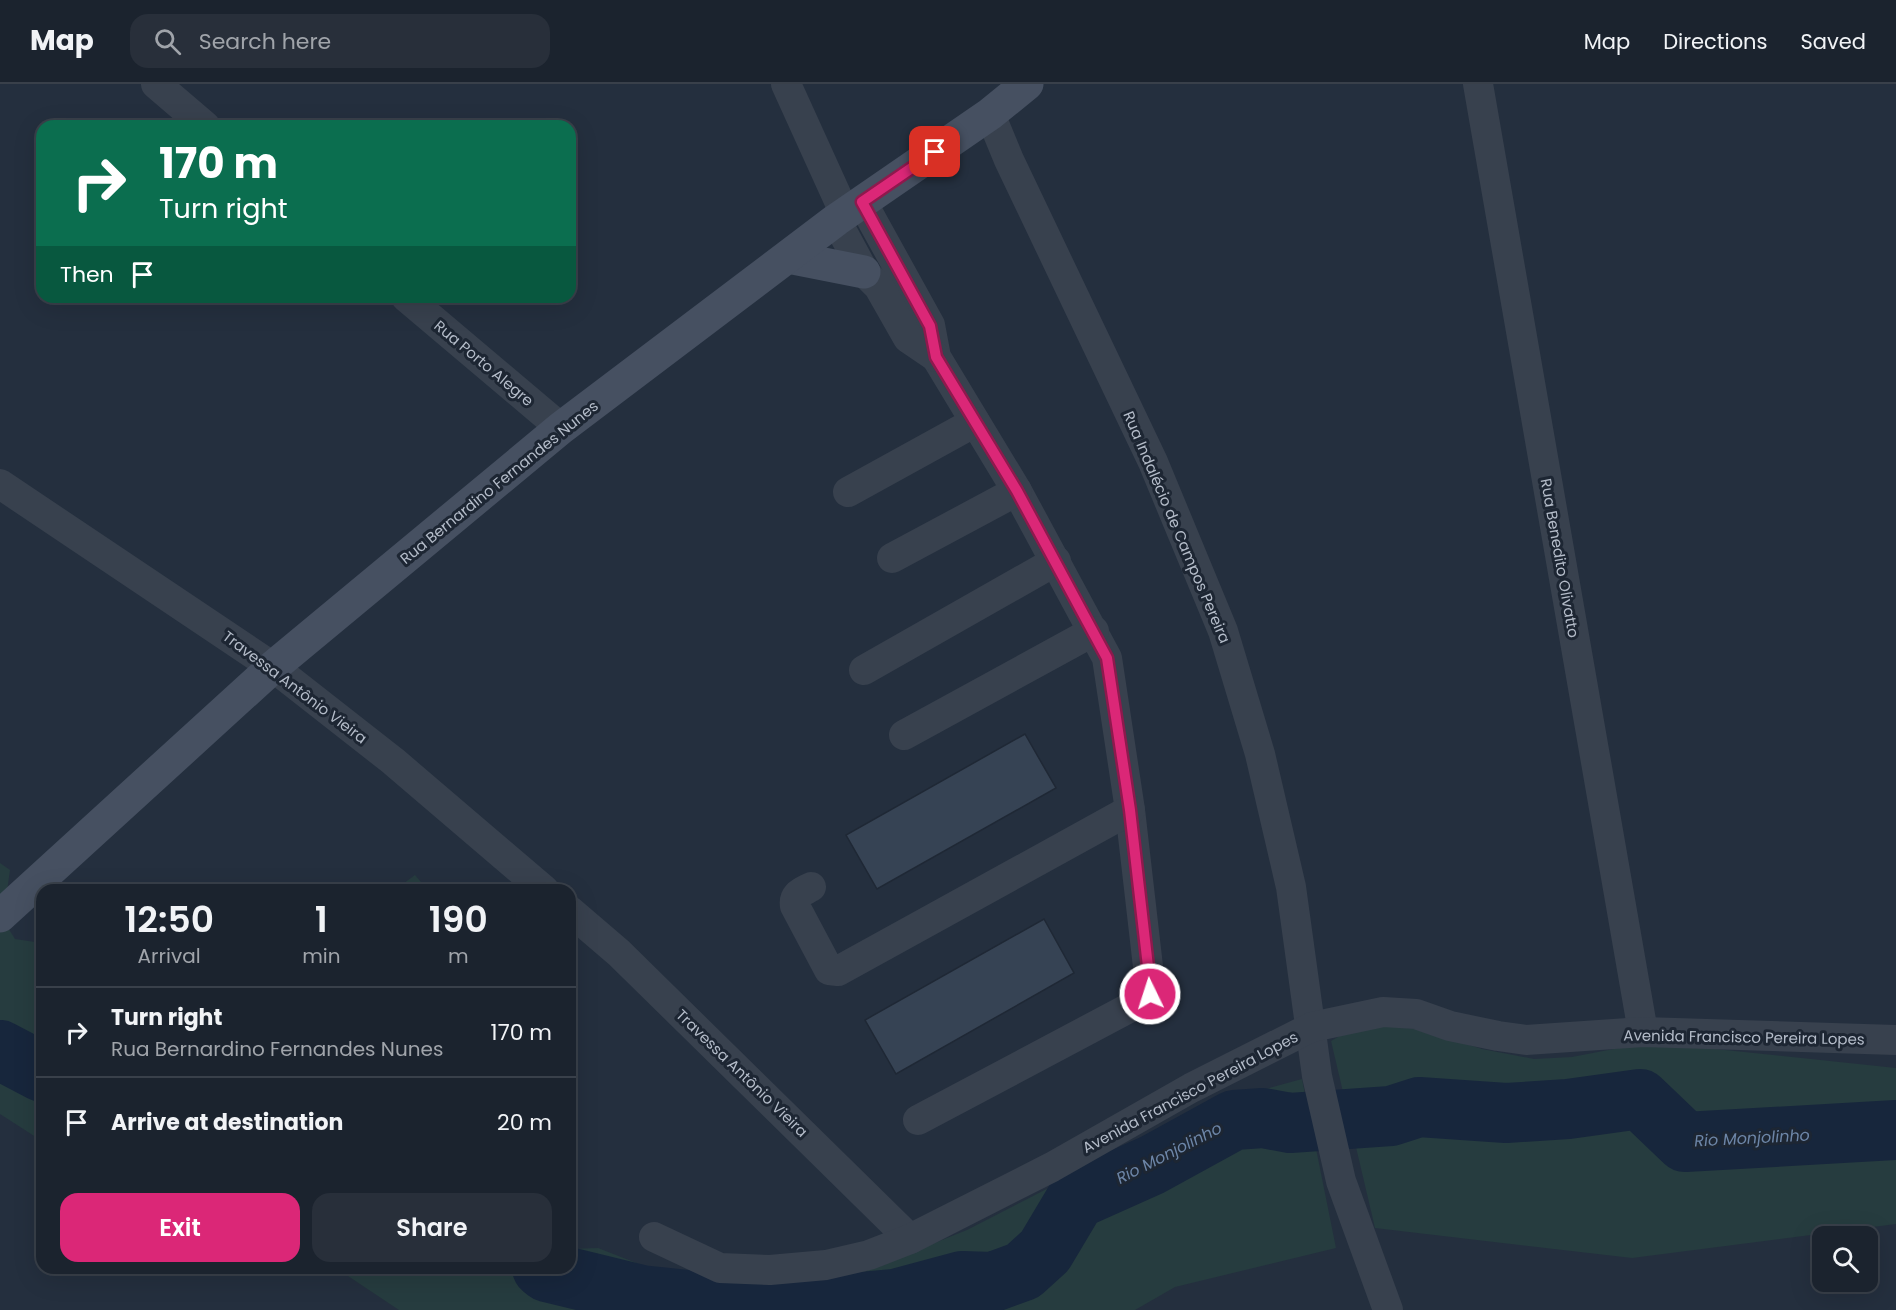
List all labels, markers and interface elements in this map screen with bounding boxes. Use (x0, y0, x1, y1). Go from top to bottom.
search box (130, 14, 550, 68)
text: Map (30, 21, 94, 60)
icon: search (151, 25, 184, 58)
text: Search here (199, 26, 331, 57)
text: Map (1584, 27, 1630, 56)
text: Directions (1663, 27, 1767, 56)
text: Saved (1800, 27, 1866, 56)
pin (909, 126, 960, 177)
text: 170 m (159, 134, 278, 193)
icon: arrive (918, 135, 951, 168)
icon: right (60, 144, 138, 222)
text: Turn right (159, 190, 288, 227)
icon: arrive (126, 258, 159, 291)
text: Then (60, 259, 114, 290)
street label: Rua Porto Alegre (430, 315, 538, 411)
street label: Rua Bernardino Fernandes Nunes (396, 395, 603, 569)
street label: Rua Indalécio de Campos Pereira (1118, 408, 1236, 646)
street label: Rua Benedito Olivatto (1536, 477, 1584, 639)
street label: Travessa Antônio Vieira (219, 626, 371, 748)
text: 12:50 (124, 894, 214, 945)
text: 1 (315, 894, 328, 945)
text: 190 (429, 894, 488, 945)
text: Arrival (138, 942, 201, 970)
text: min (302, 942, 341, 970)
text: m (448, 942, 469, 970)
position arrow (1118, 962, 1182, 1026)
text: Turn right (111, 1002, 222, 1033)
street label: Travessa Antônio Vieira (672, 1004, 812, 1142)
icon: right (60, 1016, 93, 1049)
text: 170 m (491, 1017, 552, 1048)
street label: Avenida Francisco Pereira Lopes (1623, 1024, 1865, 1050)
street label: Avenida Francisco Pereira Lopes (1079, 1026, 1302, 1158)
text: Rua Bernardino Fernandes Nunes (111, 1035, 443, 1063)
icon: arrive (60, 1106, 93, 1139)
text: Arrive at destination (111, 1107, 343, 1138)
text: 20 m (497, 1107, 552, 1138)
water label: Rio Monjolinho (1112, 1116, 1226, 1190)
water label: Rio Monjolinho (1694, 1123, 1810, 1153)
button: Exit (60, 1193, 300, 1262)
button: Share (312, 1193, 552, 1262)
map controls (1812, 1226, 1878, 1292)
button: search (1812, 1226, 1878, 1292)

